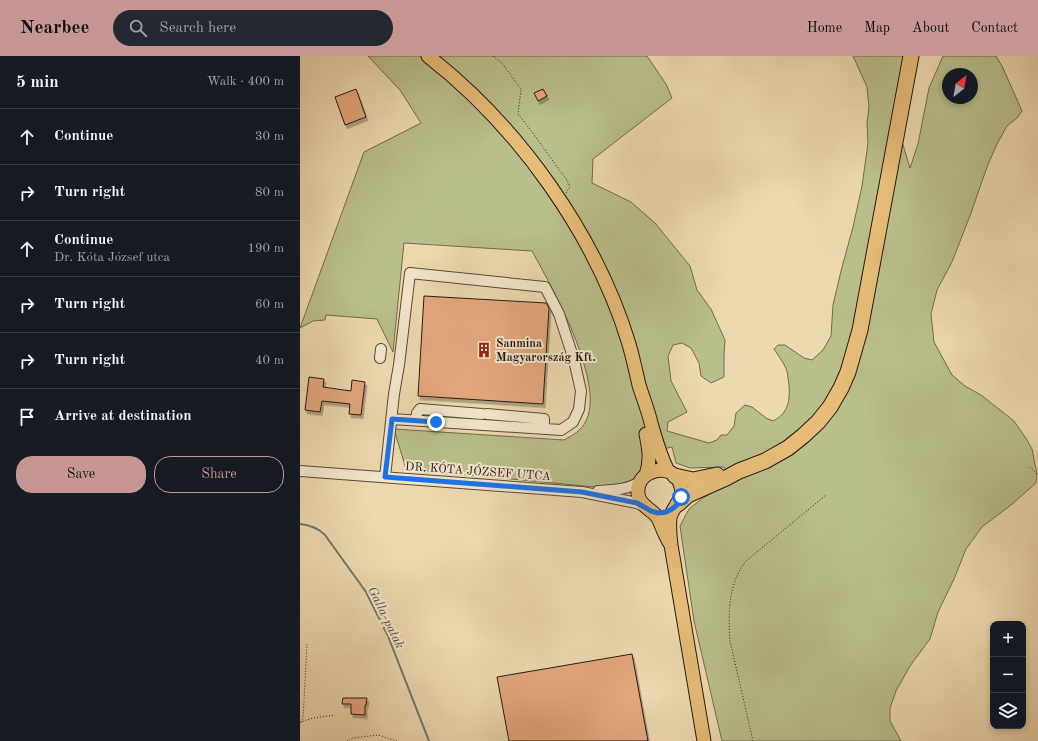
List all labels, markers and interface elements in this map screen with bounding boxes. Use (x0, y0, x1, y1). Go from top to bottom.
search box (113, 10, 393, 46)
icon: search (127, 17, 149, 39)
text: Nearbee (20, 19, 89, 38)
text: Search here (159, 21, 236, 36)
text: Home (807, 21, 842, 35)
text: Map (864, 21, 890, 35)
text: About (912, 21, 949, 35)
text: Contact (971, 21, 1018, 35)
north arrow (942, 68, 978, 104)
text: 5 min (16, 74, 59, 91)
text: Walk · 400 m (207, 75, 284, 88)
icon: ahead (16, 126, 38, 148)
text: Continue (54, 129, 113, 144)
text: 30 m (255, 130, 284, 143)
icon: right (16, 182, 38, 204)
text: Turn right (54, 185, 125, 200)
text: 80 m (255, 186, 284, 199)
text: Continue (54, 233, 113, 248)
icon: ahead (16, 238, 38, 260)
text: 190 m (247, 242, 284, 255)
text: Dr. Kóta József utca (54, 251, 170, 264)
icon: right (16, 294, 38, 316)
text: Turn right (54, 297, 125, 312)
text: 60 m (255, 298, 284, 311)
place label: Sanmina Magyarország Kft. (496, 338, 596, 364)
building icon: Sanmina Magyarország Kft. (475, 341, 493, 359)
icon: right (16, 350, 38, 372)
text: Turn right (54, 353, 125, 368)
text: 40 m (255, 354, 284, 367)
icon: arrive (16, 406, 38, 428)
text: Arrive at destination (54, 409, 192, 424)
route end (427, 413, 445, 431)
button: Save (16, 456, 146, 493)
button: Share (154, 456, 284, 493)
street label: DR. KÓTA JÓZSEF UTCA (405, 457, 552, 483)
route start (672, 488, 690, 506)
water label: Galla-patak (365, 585, 406, 651)
map controls (990, 621, 1026, 729)
button: + (990, 621, 1026, 657)
button: − (990, 657, 1026, 693)
button: layers (990, 693, 1026, 729)

